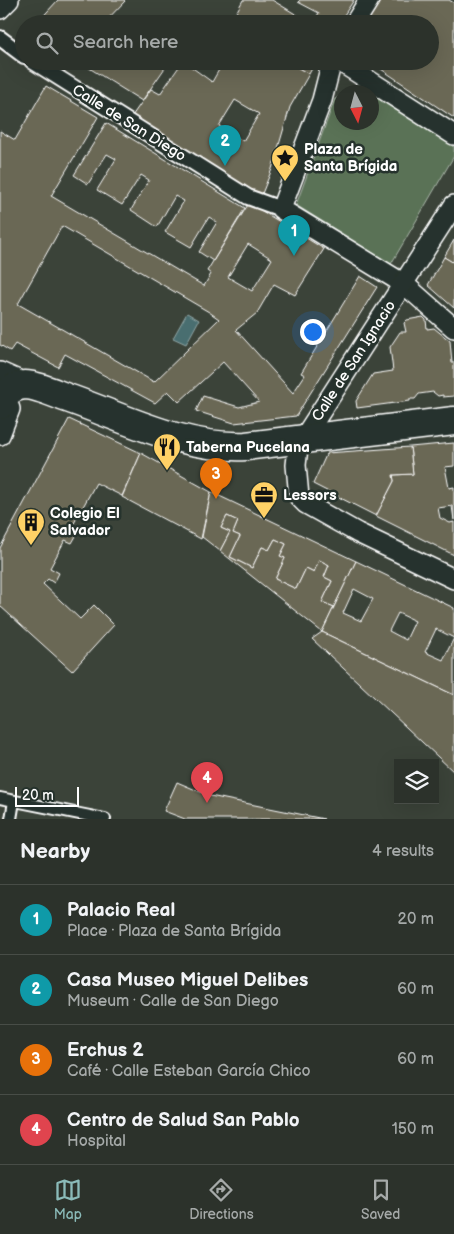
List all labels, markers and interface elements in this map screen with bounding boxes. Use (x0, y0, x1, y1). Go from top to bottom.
search box (15, 15, 439, 70)
icon: search (33, 29, 61, 57)
text: Search here (73, 31, 178, 54)
street label: Calle de San Diego (69, 80, 189, 166)
north arrow (334, 85, 379, 130)
pin: 2 (209, 125, 241, 166)
place label: Plaza de Santa Brígida (304, 140, 397, 176)
place icon: Plaza de Santa Brígida (270, 143, 300, 182)
pin: 1 (278, 215, 310, 256)
street label: Calle de San Ignacio (308, 297, 400, 425)
your location (300, 319, 326, 345)
restaurant icon: Taberna Pucelana (152, 432, 182, 471)
place label: Taberna Pucelana (186, 438, 310, 457)
pin: 3 (200, 458, 232, 499)
office icon: Lessors (249, 480, 279, 519)
place label: Lessors (283, 486, 337, 505)
place label: Colegio El Salvador (50, 504, 120, 540)
building icon: Colegio El Salvador (16, 507, 46, 546)
map controls (394, 759, 439, 804)
button: layers (394, 759, 439, 804)
pin: 4 (191, 762, 223, 803)
scale bar (15, 784, 79, 807)
text: 20 m (22, 787, 54, 804)
text: Nearby (20, 839, 90, 864)
text: 4 results (372, 842, 434, 861)
text: Palacio Real (67, 899, 175, 922)
text: 1 (33, 910, 39, 929)
text: 20 m (398, 910, 434, 929)
text: Place · Plaza de Santa Brígida (67, 922, 281, 941)
text: Casa Museo Miguel Delibes (67, 969, 308, 992)
text: 2 (31, 980, 41, 999)
text: 60 m (397, 980, 434, 999)
text: Museum · Calle de San Diego (67, 992, 279, 1011)
text: Erchus 2 (67, 1039, 144, 1062)
text: 3 (31, 1050, 41, 1069)
text: 60 m (397, 1050, 434, 1069)
text: Café · Calle Esteban García Chico (67, 1062, 311, 1081)
text: Centro de Salud San Pablo (67, 1109, 300, 1132)
text: 4 (31, 1120, 41, 1139)
text: 150 m (392, 1120, 434, 1139)
text: Hospital (67, 1132, 126, 1151)
tab: Map (54, 1176, 82, 1223)
tab: Directions (189, 1176, 254, 1223)
tab: Saved (361, 1176, 400, 1223)

